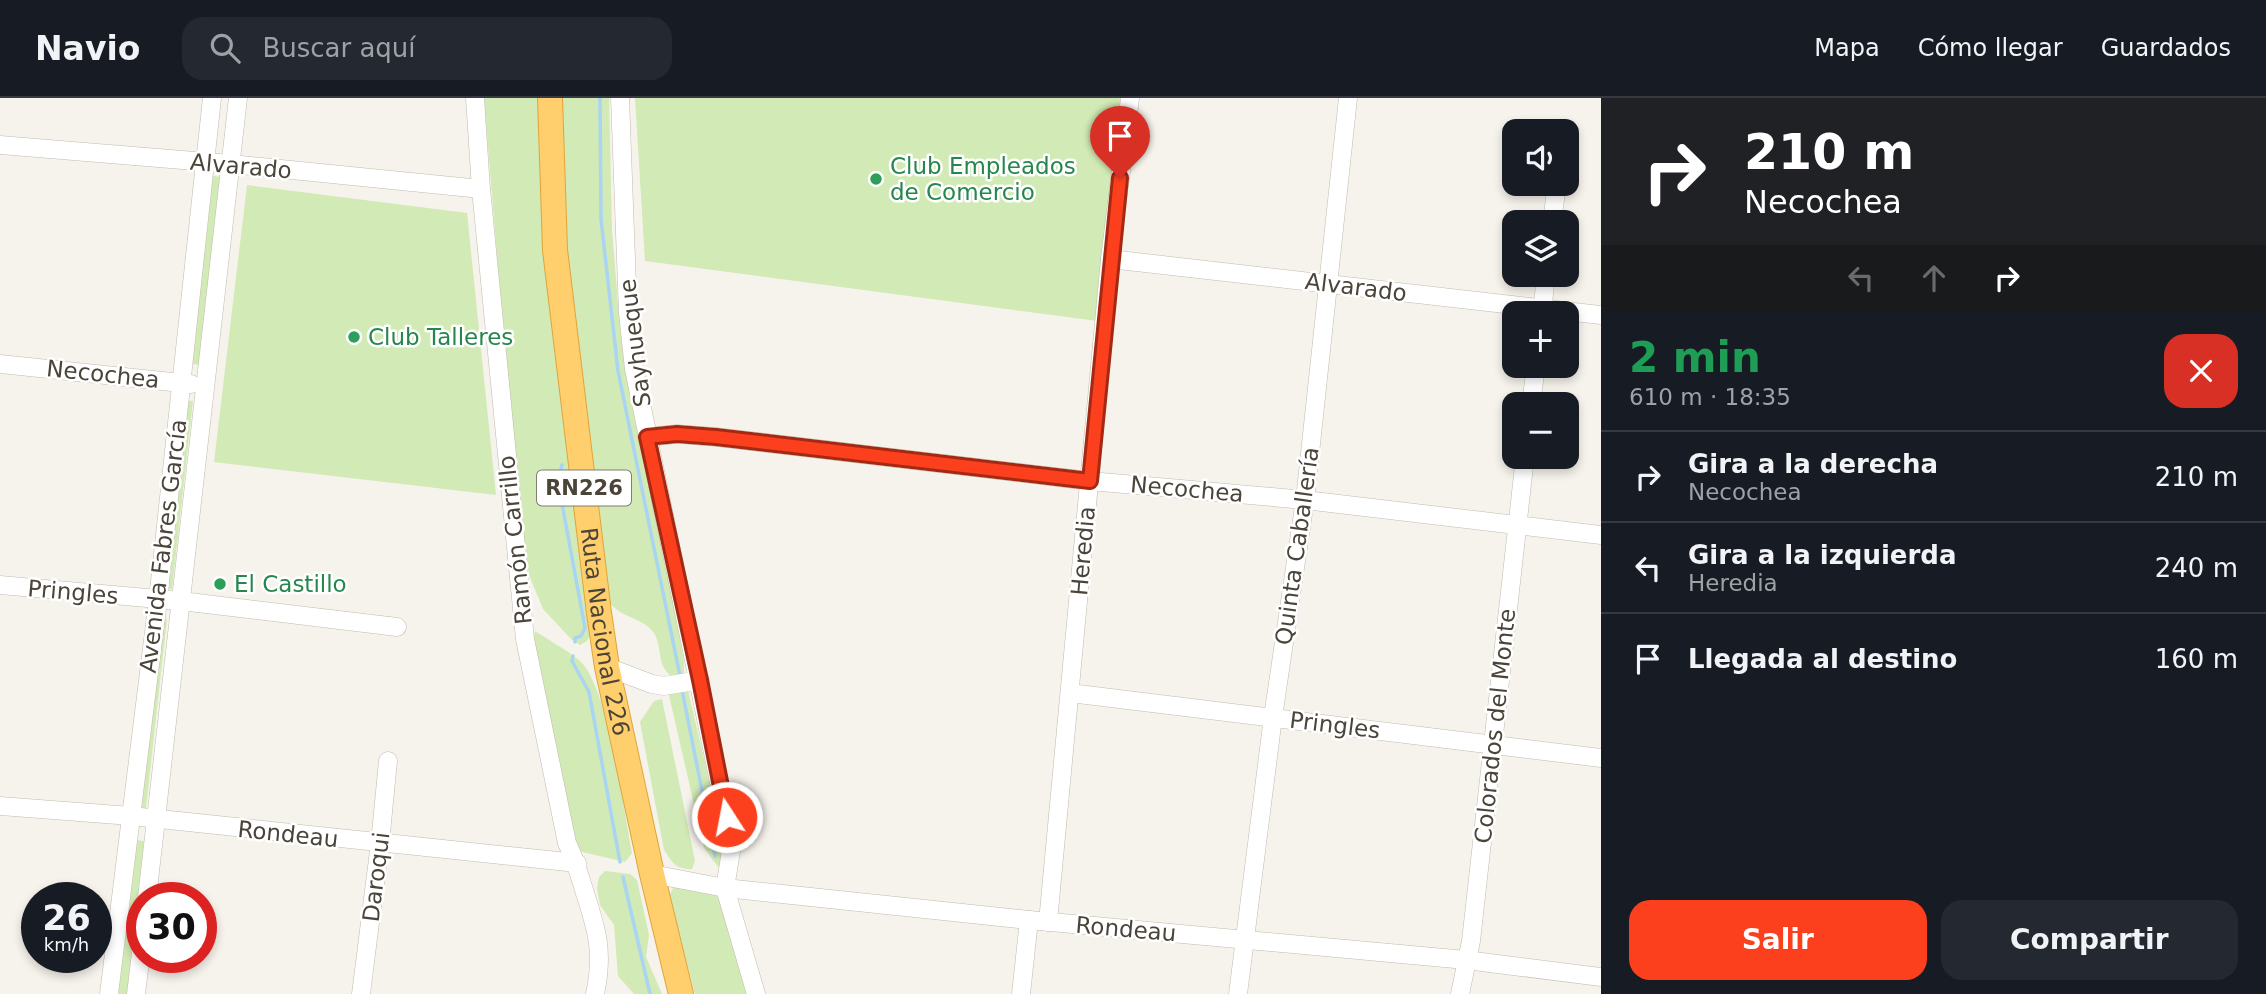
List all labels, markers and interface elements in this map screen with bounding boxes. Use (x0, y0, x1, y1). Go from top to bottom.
search box (182, 17, 672, 80)
text: Navio (35, 29, 140, 68)
icon: search (206, 29, 244, 67)
text: Buscar aquí (262, 33, 416, 63)
text: Mapa (1814, 34, 1880, 62)
text: Cómo llegar (1918, 34, 2063, 62)
text: Guardados (2101, 34, 2231, 62)
pin (1090, 106, 1150, 178)
icon: arrive (1101, 117, 1139, 155)
map controls (1502, 119, 1579, 469)
button: sound (1502, 119, 1579, 196)
text: 210 m (1744, 124, 1914, 181)
icon: right (1629, 126, 1720, 217)
street label: Alvarado (189, 149, 293, 183)
place label: Club Empleados de Comercio (890, 153, 1076, 205)
marker: Club Empleados de Comercio (868, 171, 884, 187)
text: Necochea (1744, 183, 1902, 221)
button: layers (1502, 210, 1579, 287)
icon: left (1842, 259, 1880, 297)
icon: ahead (1915, 259, 1953, 297)
icon: right (1988, 259, 2026, 297)
street label: Alvarado (1304, 268, 1408, 306)
street label: Sayhueque (614, 277, 656, 409)
button: + (1502, 301, 1579, 378)
place label: Club Talleres (368, 324, 513, 350)
marker: Club Talleres (346, 329, 362, 345)
text: 2 min (1629, 333, 1761, 382)
button: close (2164, 334, 2238, 408)
street label: Necochea (45, 355, 161, 393)
text: 610 m · 18:35 (1629, 384, 1791, 410)
button: − (1502, 392, 1579, 469)
street label: Avenida Fabres García (135, 418, 191, 674)
street label: Quinta Caballería (1270, 445, 1324, 647)
text: Gira a la derecha (1688, 449, 1938, 479)
street label: Ramón Carrillo (493, 454, 537, 626)
icon: right (1629, 458, 1667, 496)
text: 210 m (2155, 462, 2238, 492)
road number: RN226 (537, 470, 631, 506)
street label: Necochea (1129, 471, 1245, 507)
text: Necochea (1688, 479, 1802, 505)
street label: Heredia (1066, 505, 1100, 597)
street label: Ruta Nacional 226 (576, 526, 635, 738)
text: Gira a la izquierda (1688, 540, 1956, 570)
icon: left (1629, 549, 1667, 587)
text: 240 m (2155, 553, 2238, 583)
text: Heredia (1688, 570, 1778, 596)
place label: El Castillo (234, 571, 347, 597)
street label: Pringles (27, 575, 119, 609)
marker: El Castillo (212, 576, 228, 592)
street label: Colorados del Monte (1470, 607, 1520, 845)
icon: arrive (1629, 640, 1667, 678)
text: Llegada al destino (1688, 644, 1957, 674)
text: 160 m (2155, 644, 2238, 674)
street label: Pringles (1288, 707, 1382, 743)
position arrow (690, 780, 764, 854)
street label: Rondeau (236, 816, 340, 852)
street label: Daroqui (358, 831, 394, 923)
speed limit sign: 30 (126, 882, 217, 973)
text: 26 (42, 898, 91, 938)
button: Salir (1629, 900, 1927, 980)
button: Compartir (1941, 900, 2238, 980)
street label: Rondeau (1075, 912, 1177, 946)
text: km/h (44, 934, 89, 955)

